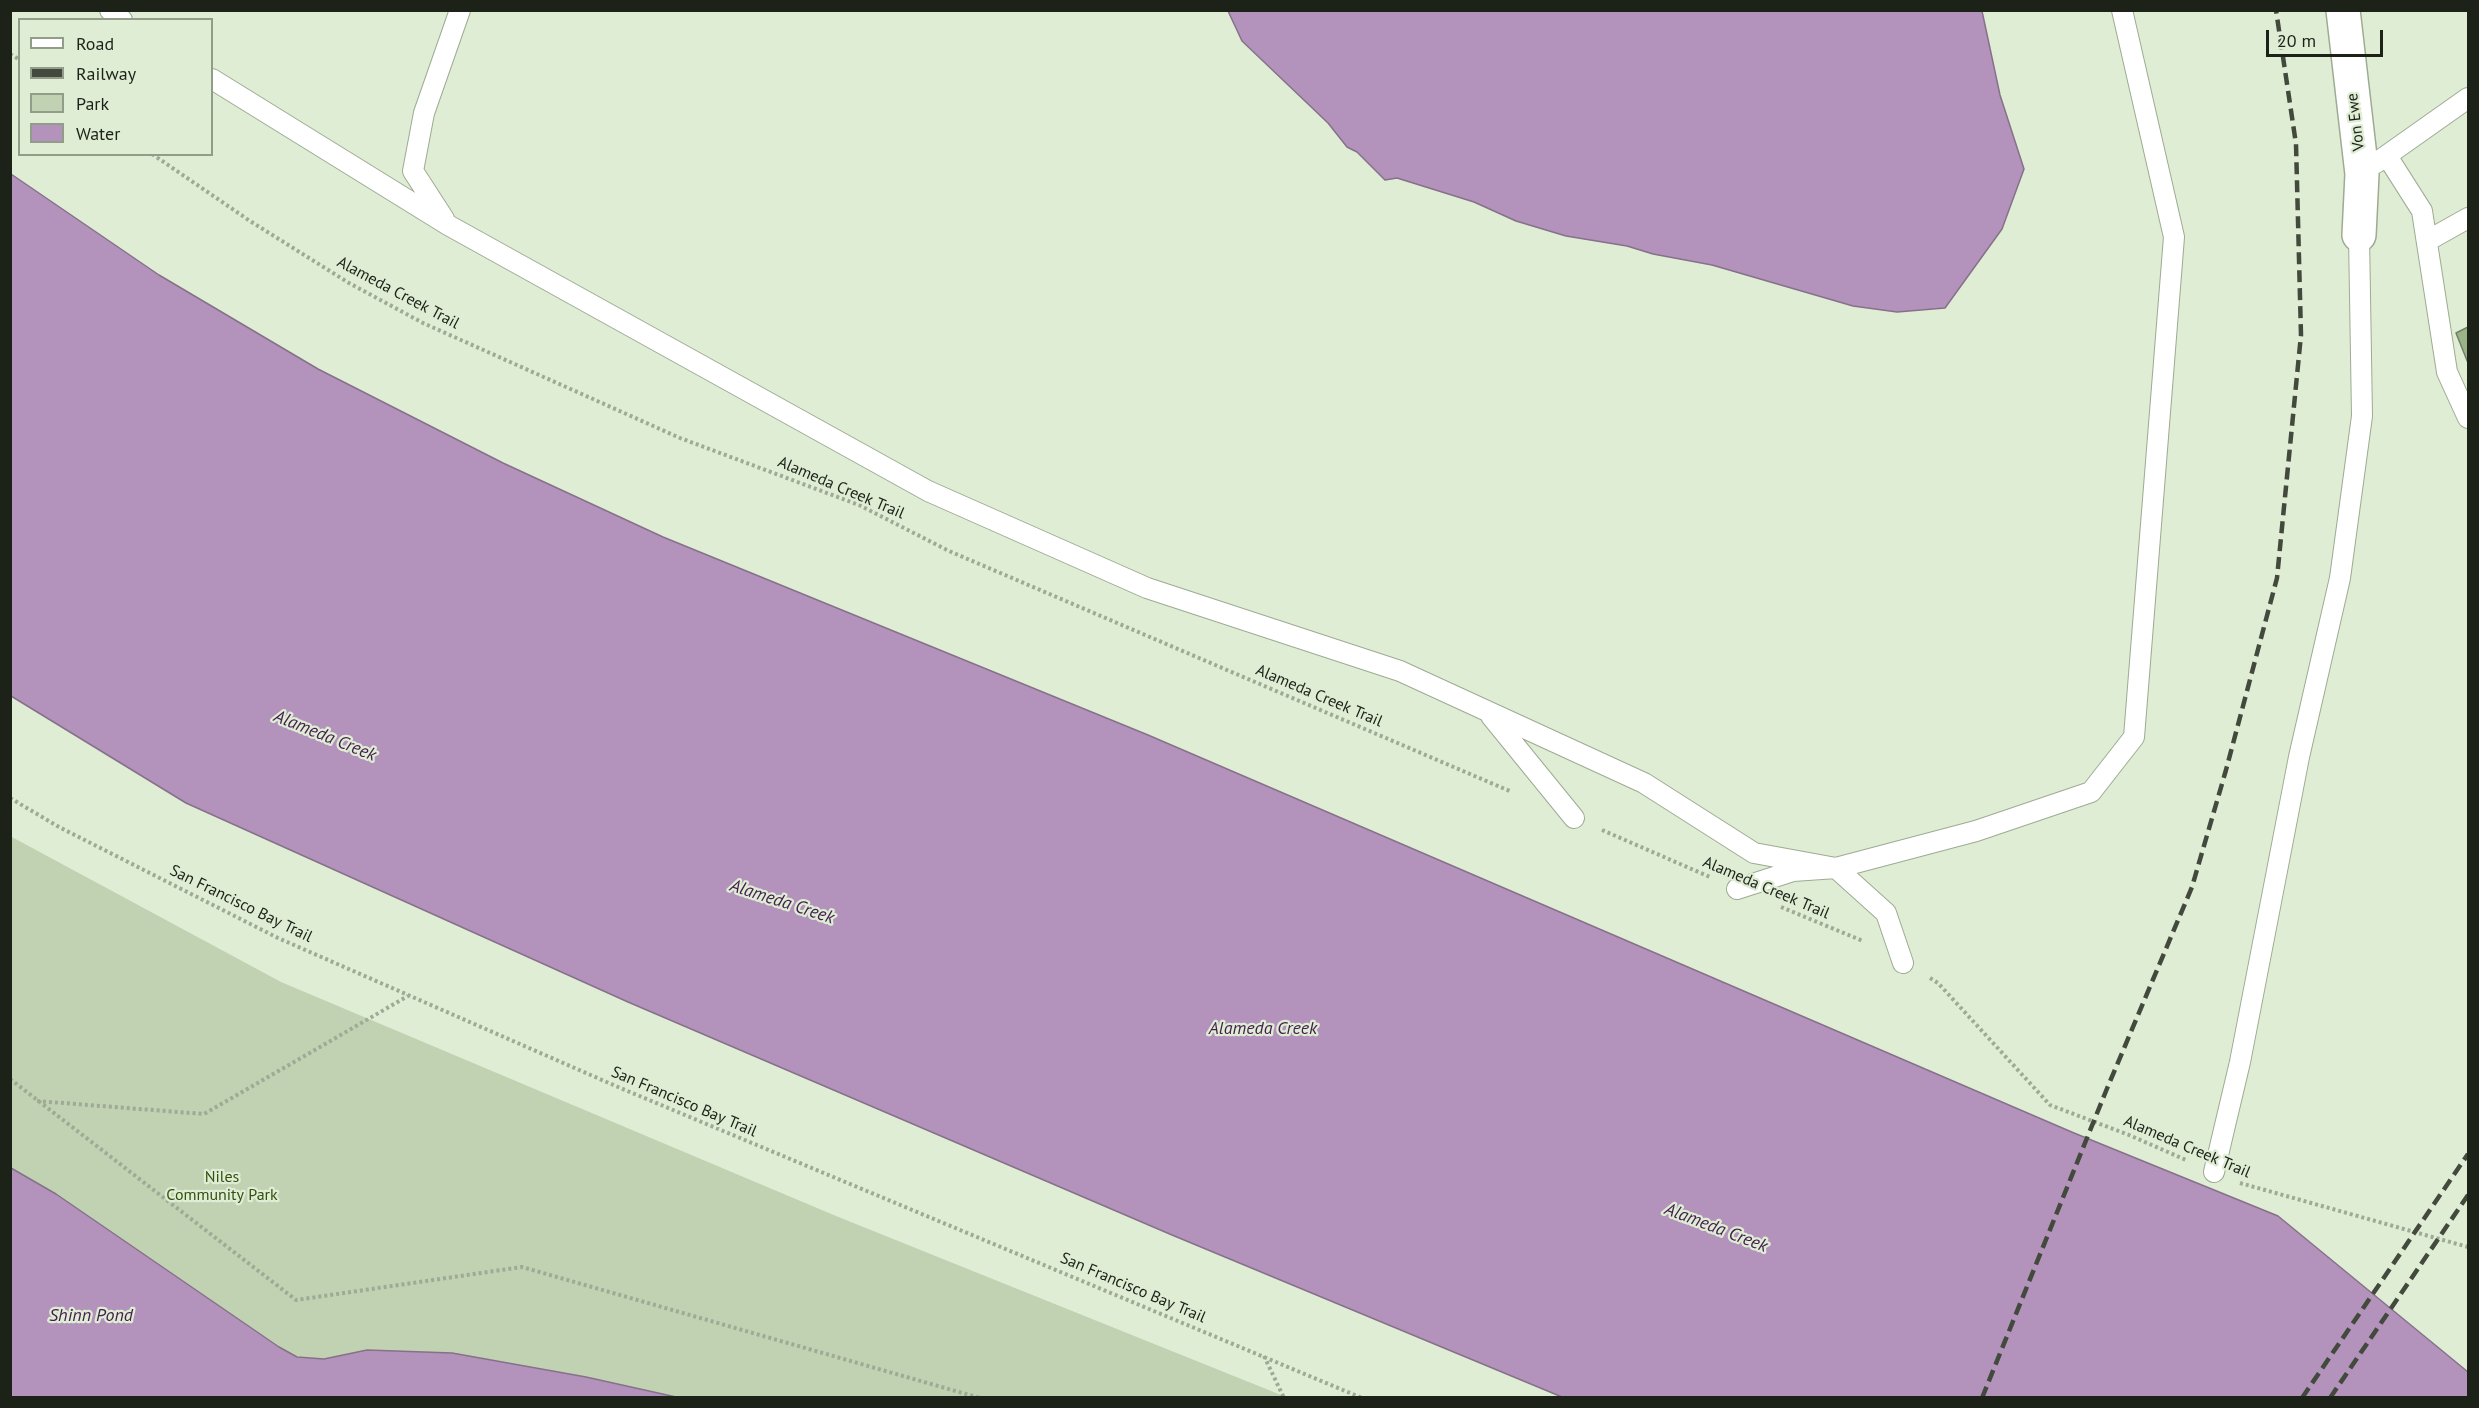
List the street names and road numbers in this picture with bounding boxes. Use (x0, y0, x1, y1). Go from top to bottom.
street label: Von Ewe (2343, 92, 2369, 152)
street label: Alameda Creek Trail (334, 253, 462, 333)
street label: Alameda Creek Trail (775, 453, 907, 523)
street label: Alameda Creek Trail (1253, 661, 1385, 731)
street label: Alameda Creek Trail (1700, 853, 1832, 923)
street label: San Francisco Bay Trail (167, 861, 315, 947)
street label: San Francisco Bay Trail (608, 1063, 760, 1141)
street label: Alameda Creek Trail (2121, 1112, 2253, 1182)
street label: San Francisco Bay Trail (1057, 1249, 1209, 1327)

